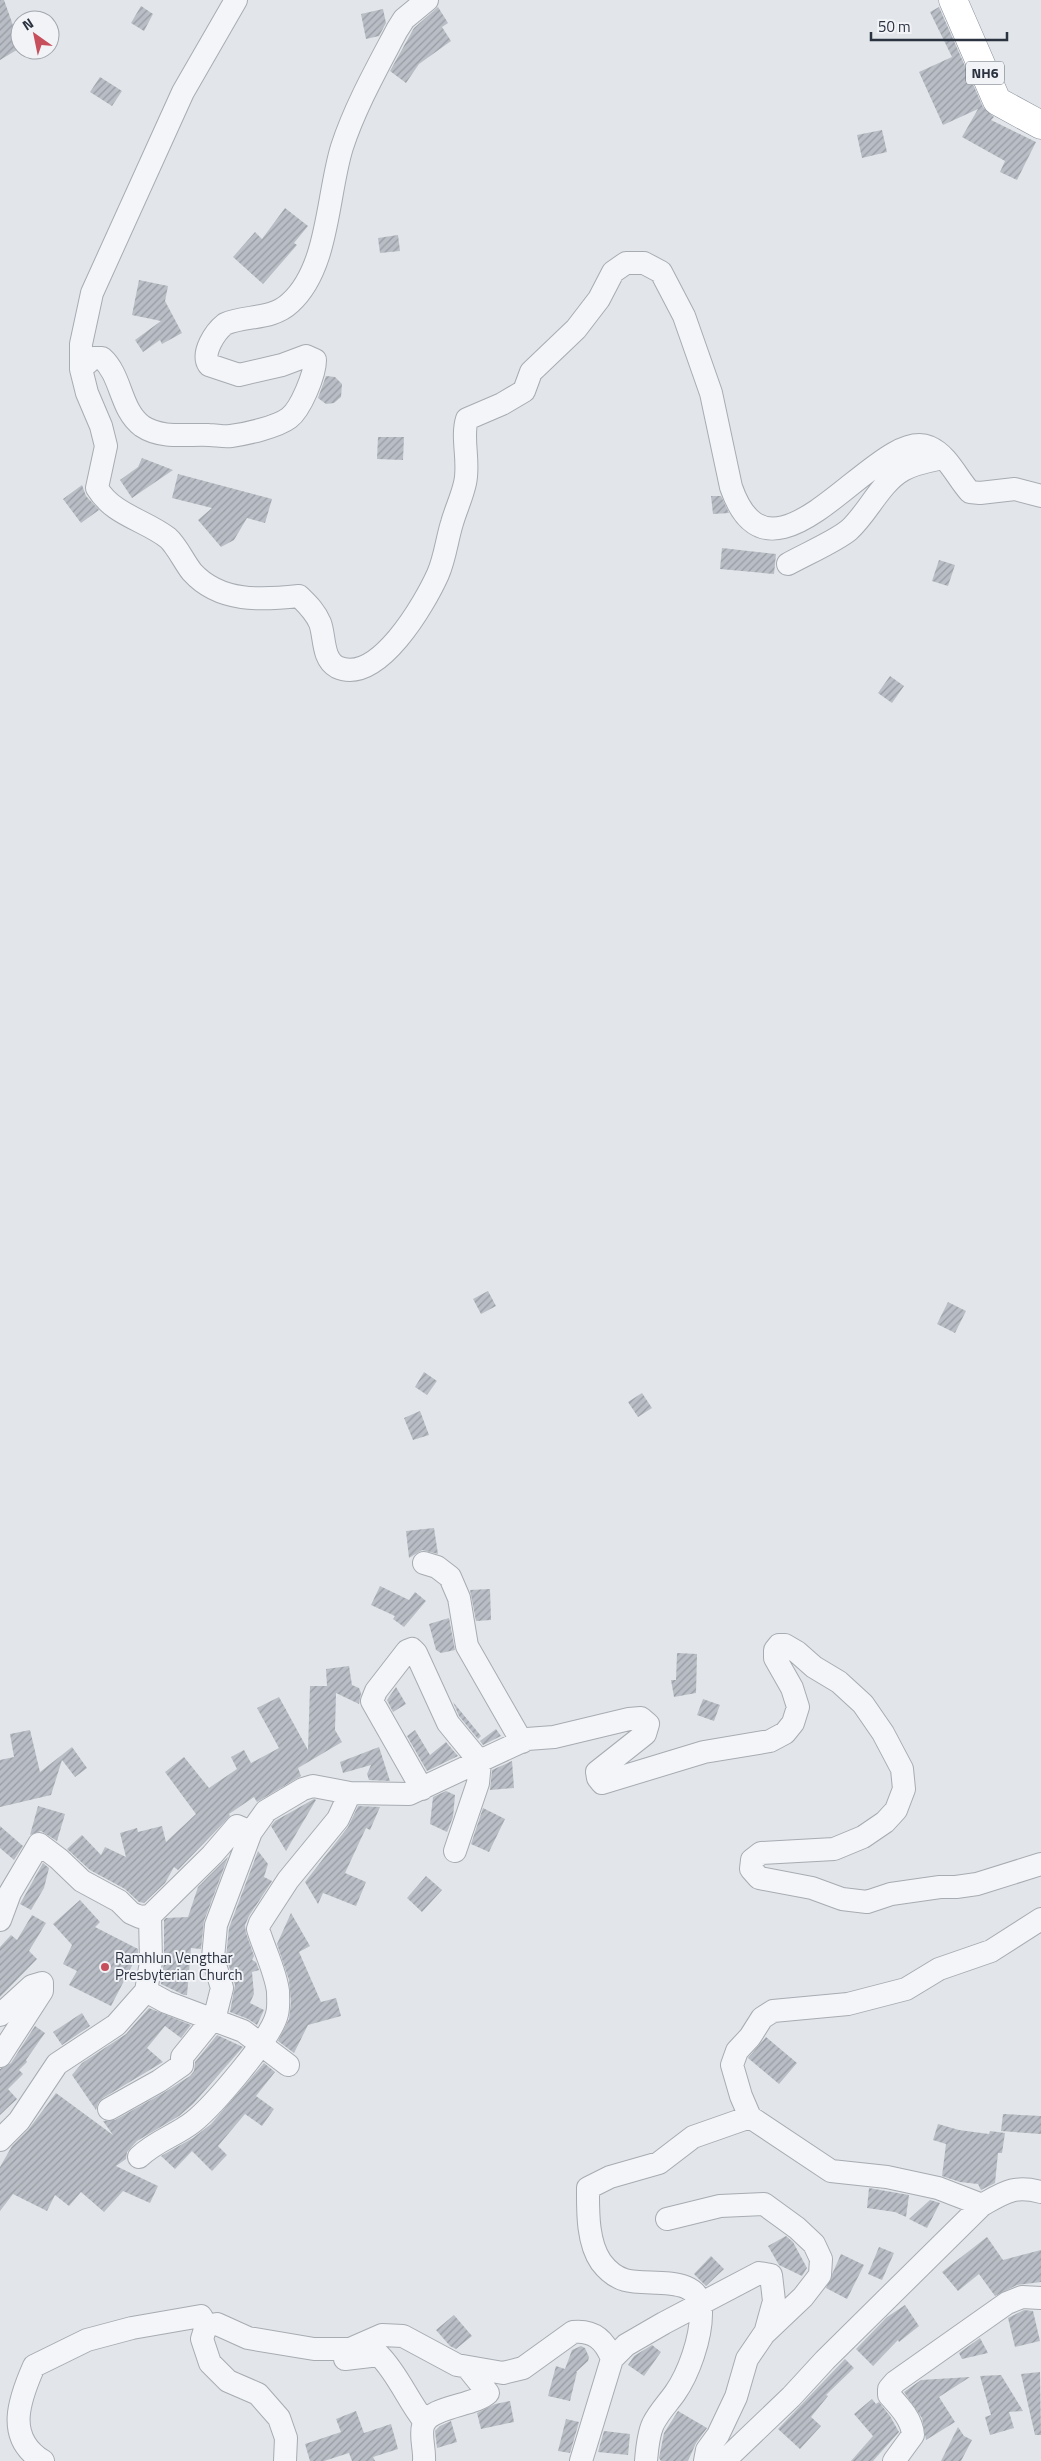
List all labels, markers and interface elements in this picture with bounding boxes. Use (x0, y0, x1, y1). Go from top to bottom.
north arrow (10, 10, 60, 60)
scale bar (871, 10, 1007, 42)
text: N (18, 12, 37, 35)
text: 50 m (878, 15, 911, 38)
road number: NH6 (966, 62, 1004, 84)
place label: Ramhlun Vengthar Presbyterian Church (115, 1946, 243, 1986)
marker: Ramhlun Vengthar Presbyterian Church (99, 1961, 111, 1973)

